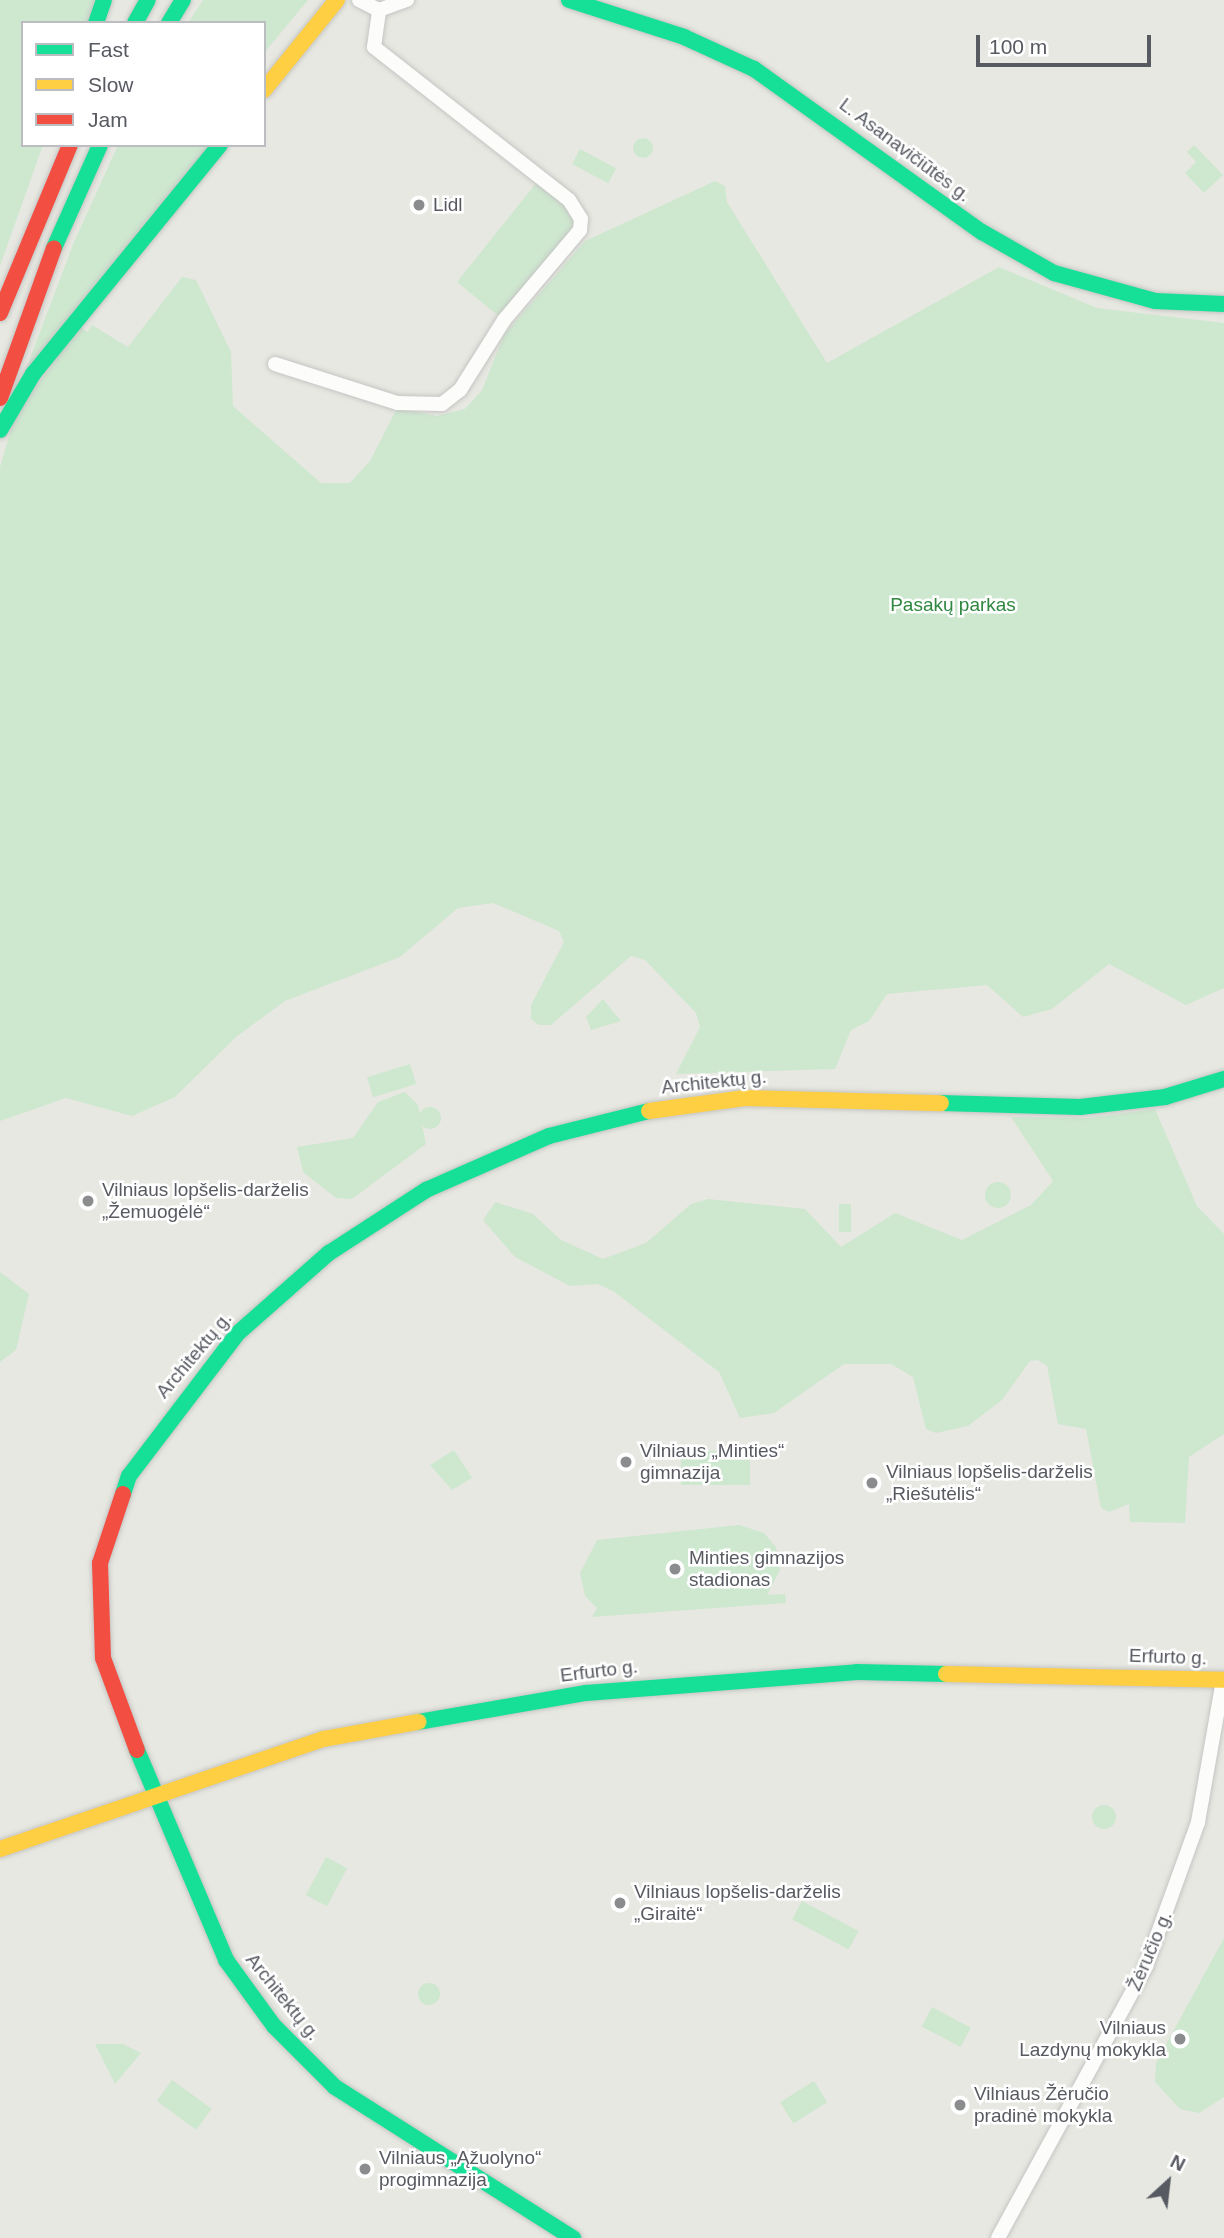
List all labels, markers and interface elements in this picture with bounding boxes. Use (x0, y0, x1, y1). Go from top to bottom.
legend (21, 21, 266, 147)
scale bar (979, 21, 1154, 65)
text: 100 m (989, 35, 1047, 58)
text: Fast (88, 38, 129, 61)
text: Slow (88, 73, 134, 96)
street label: L. Asanavičiūtės g. (834, 93, 976, 207)
text: Jam (88, 108, 128, 131)
place label: Lidl (433, 194, 463, 216)
marker: Lidl (411, 197, 427, 213)
park label: Pasakų parkas (890, 594, 1016, 616)
street label: Architektų g. (660, 1065, 768, 1099)
place label: Vilniaus lopšelis-darželis „Žemuogėlė“ (102, 1179, 309, 1223)
marker: Vilniaus lopšelis-darželis „Žemuogėlė“ (80, 1193, 96, 1209)
street label: Architektų g. (151, 1307, 237, 1403)
place label: Vilniaus „Minties“ gimnazija (640, 1440, 784, 1484)
marker: Vilniaus „Minties“ gimnazija (618, 1454, 634, 1470)
place label: Vilniaus lopšelis-darželis „Riešutėlis“ (886, 1461, 1093, 1505)
marker: Vilniaus lopšelis-darželis „Riešutėlis“ (864, 1475, 880, 1491)
place label: Minties gimnazijos stadionas (689, 1547, 844, 1591)
marker: Minties gimnazijos stadionas (667, 1561, 683, 1577)
street label: Erfurto g. (1129, 1644, 1207, 1670)
street label: Erfurto g. (559, 1655, 639, 1687)
place label: Vilniaus lopšelis-darželis „Giraitė“ (634, 1881, 841, 1925)
marker: Vilniaus lopšelis-darželis „Giraitė“ (612, 1895, 628, 1911)
street label: Žėručio g. (1123, 1908, 1177, 1994)
street label: Architektų g. (241, 1949, 325, 2045)
place label: Vilniaus Lazdynų mokykla (1019, 2017, 1166, 2061)
marker: Vilniaus Lazdynų mokykla (1172, 2031, 1188, 2047)
place label: Vilniaus Žėručio pradinė mokykla (974, 2083, 1112, 2127)
marker: Vilniaus Žėručio pradinė mokykla (952, 2097, 968, 2113)
place label: Vilniaus „Ąžuolyno“ progimnazija (379, 2147, 541, 2191)
north arrow (1133, 2147, 1203, 2217)
text: N (1167, 2150, 1189, 2175)
marker: Vilniaus „Ąžuolyno“ progimnazija (357, 2161, 373, 2177)

